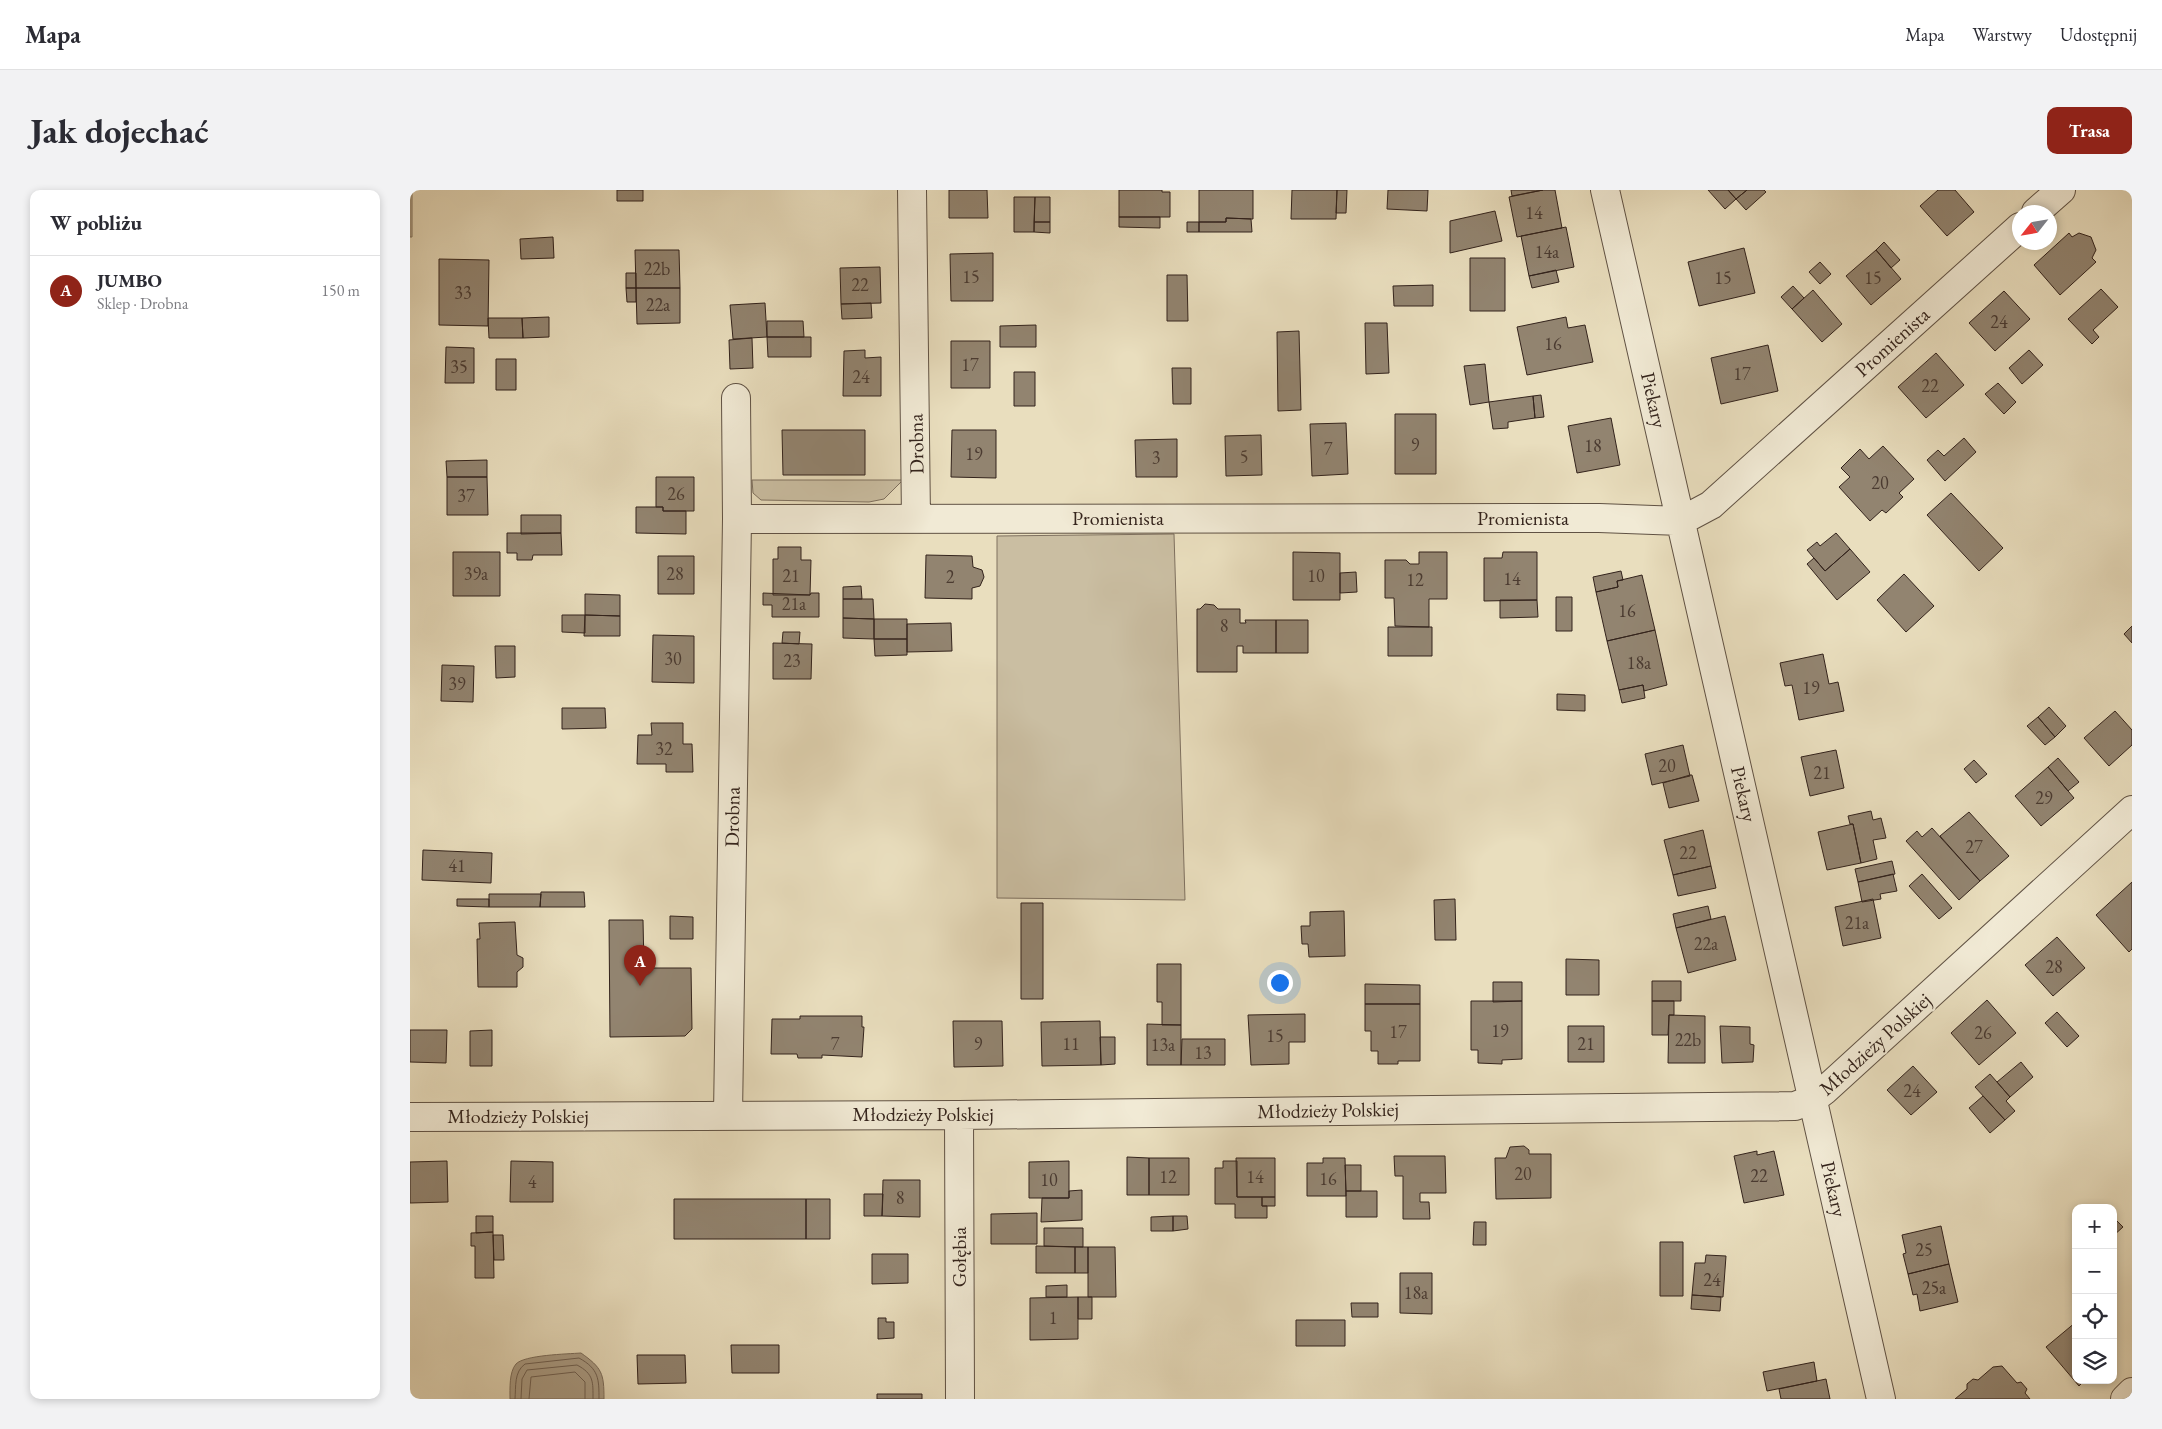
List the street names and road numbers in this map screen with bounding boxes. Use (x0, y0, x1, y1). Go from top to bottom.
street label: Promienista (1849, 302, 1935, 382)
street label: Piekary (1635, 370, 1673, 431)
street label: Drobna (902, 414, 930, 474)
street label: Promienista (1072, 505, 1164, 531)
street label: Promienista (1477, 505, 1569, 531)
street label: Piekary (1725, 764, 1763, 825)
street label: Drobna (718, 787, 746, 847)
street label: Młodzieży Polskiej (1814, 987, 1936, 1101)
street label: Młodzieży Polskiej (1257, 1096, 1399, 1124)
street label: Młodzieży Polskiej (852, 1101, 994, 1127)
street label: Młodzieży Polskiej (447, 1103, 589, 1129)
street label: Piekary (1815, 1159, 1853, 1220)
street label: Gołębia (946, 1227, 972, 1287)

